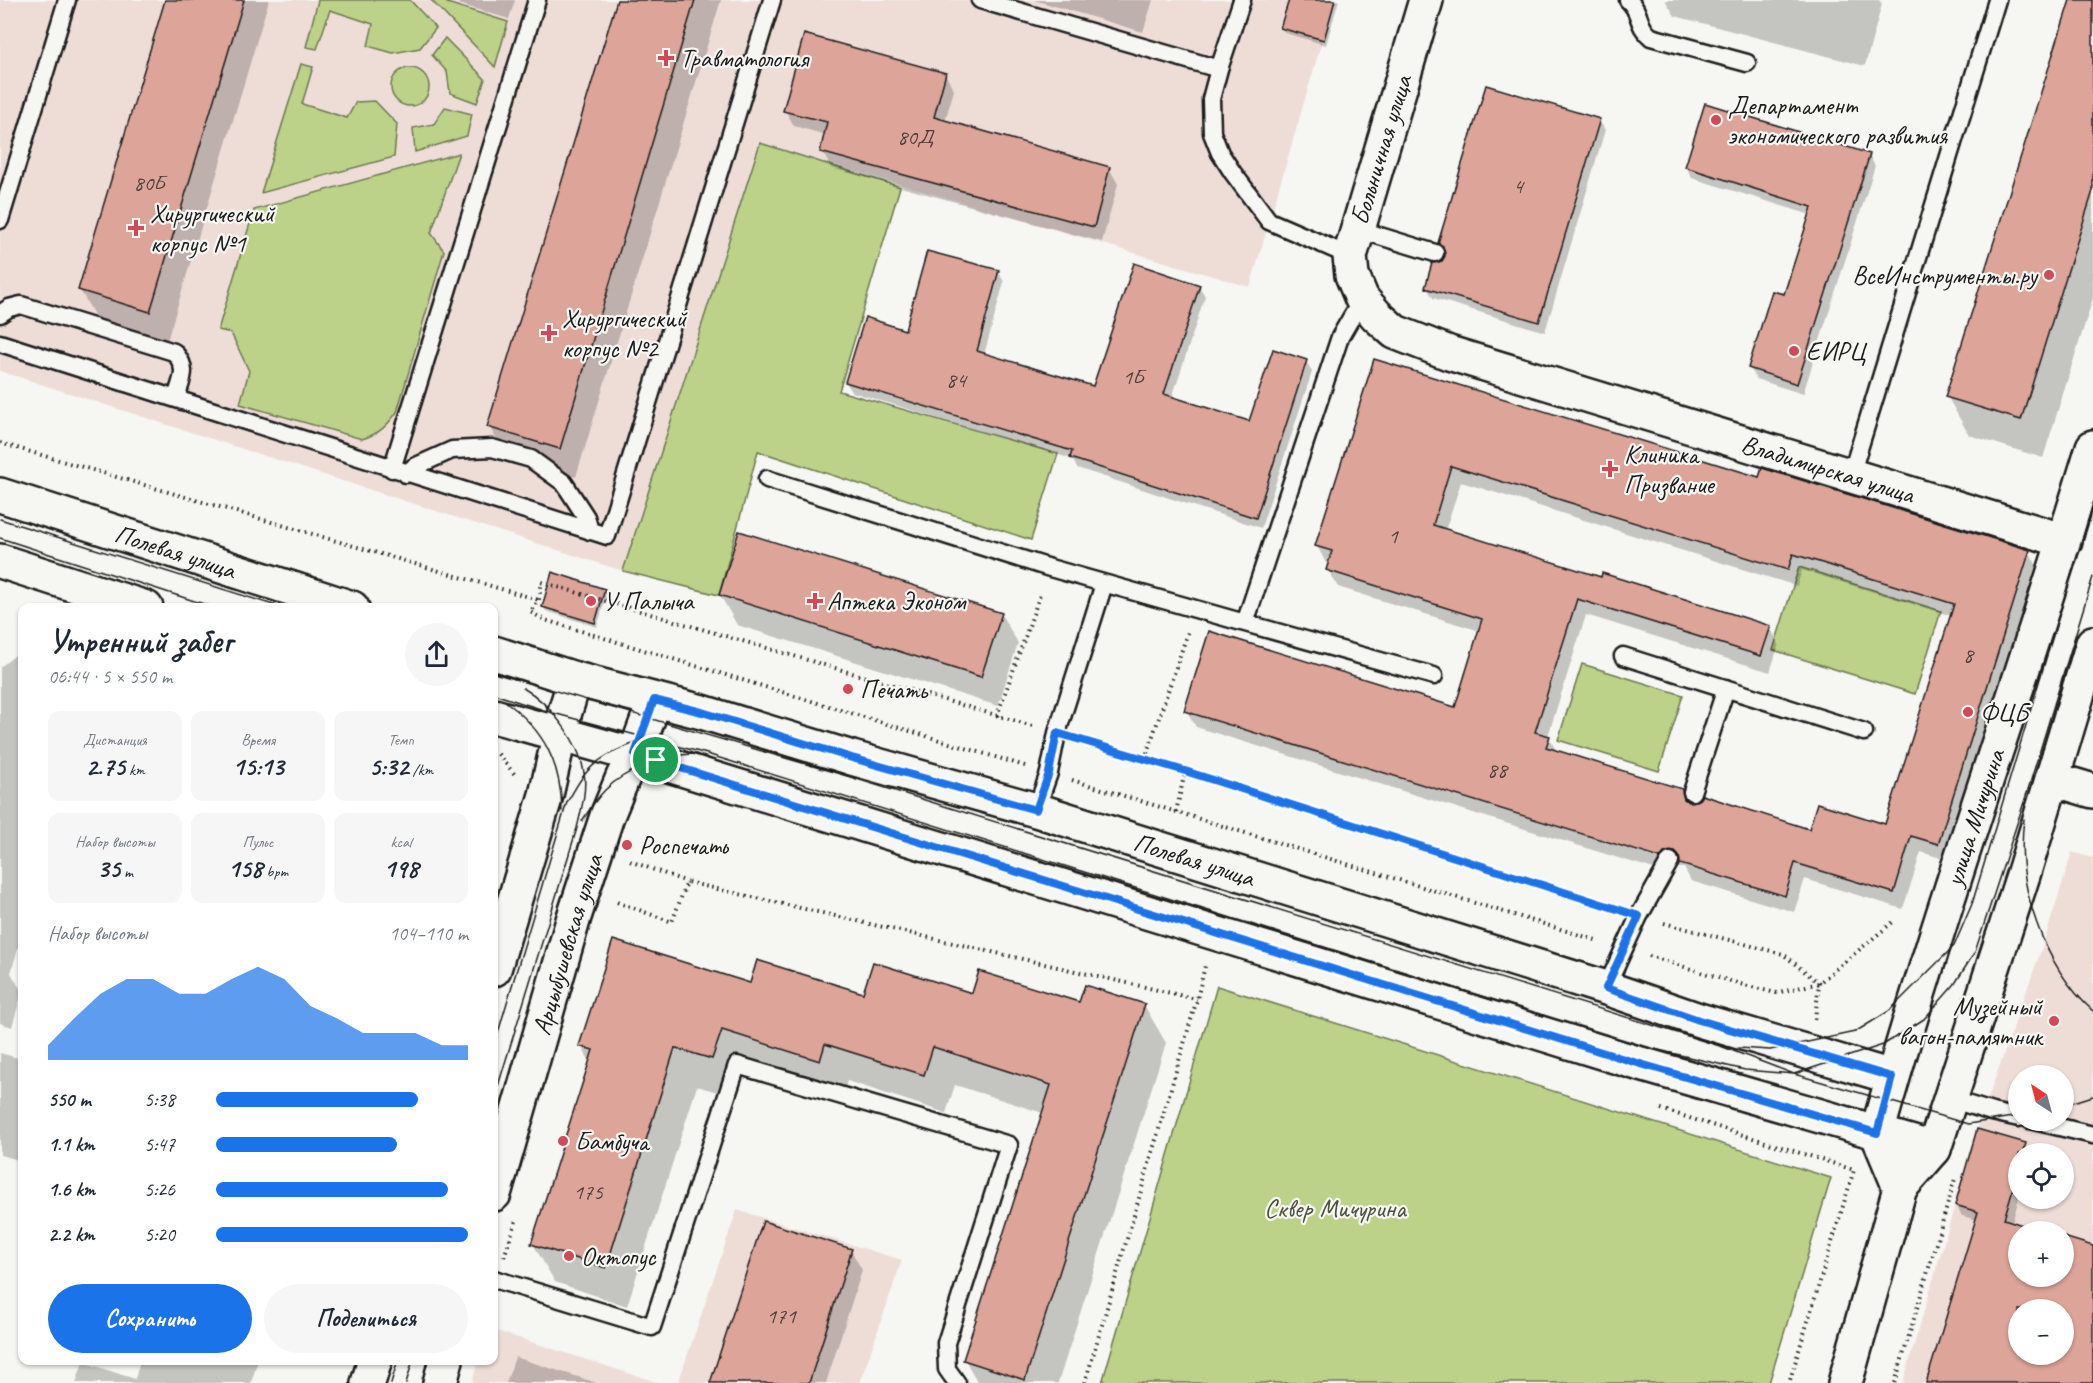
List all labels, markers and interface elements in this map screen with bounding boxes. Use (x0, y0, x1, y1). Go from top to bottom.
place label: Травматология (680, 42, 810, 75)
marker: Травматология (657, 49, 675, 67)
street label: Больничная улица (1343, 70, 1420, 229)
place label: Департамент экономического развития (1728, 89, 1949, 152)
marker: Департамент экономического развития (1709, 113, 1723, 127)
house number: 80Д (897, 123, 935, 151)
house number: 80Б (134, 169, 168, 197)
house number: 4 (1513, 172, 1525, 200)
place label: Хирургический корпус №1 (150, 197, 276, 260)
marker: Хирургический корпус №1 (127, 219, 145, 237)
place label: ВсеИнструменты.ру (1852, 259, 2039, 292)
marker: ВсеИнструменты.ру (2042, 268, 2056, 282)
place label: Хирургический корпус №2 (562, 302, 688, 365)
marker: Хирургический корпус №2 (540, 324, 558, 342)
place label: ЕИРЦ (1806, 335, 1867, 368)
marker: ЕИРЦ (1787, 344, 1801, 358)
house number: 1Б (1122, 363, 1147, 391)
house number: 84 (946, 366, 968, 394)
street label: Владимирская улица (1738, 427, 1920, 511)
place label: Клиника Призвание (1624, 438, 1716, 501)
marker: Клиника Призвание (1601, 460, 1619, 478)
street label: Полевая улица (111, 516, 241, 586)
house number: 1 (1388, 522, 1399, 550)
place label: У Палыча (603, 585, 695, 618)
place label: Аптека Эконом (827, 585, 967, 618)
marker: У Палыча (584, 594, 598, 608)
marker: Аптека Эконом (808, 594, 822, 608)
text: Утренний забег (48, 620, 232, 662)
button: share (405, 623, 468, 686)
house number: 8 (1963, 641, 1975, 669)
text: 06:44 · 5 × 550 m (48, 664, 172, 689)
place label: Печать (860, 673, 929, 706)
marker: Печать (841, 682, 855, 696)
place label: ФЦБ (1980, 696, 2031, 729)
marker: ФЦБ (1961, 705, 1975, 719)
text: Дистанция (83, 730, 147, 750)
text: Время (241, 730, 275, 750)
text: Темп (388, 730, 414, 750)
pin (630, 734, 681, 785)
icon: arrive (639, 743, 672, 776)
street label: улица Мичурина (1936, 744, 2012, 892)
text: 2.75 (85, 750, 125, 783)
text: 15:13 (232, 750, 284, 783)
text: 5:32 (369, 750, 409, 783)
house number: 88 (1487, 756, 1509, 784)
text: km (125, 760, 145, 780)
text: /km (409, 760, 433, 780)
street label: Полевая улица (1130, 825, 1260, 894)
place label: Роспечать (639, 829, 729, 862)
text: Набор высоты (75, 832, 155, 852)
text: Пульс (243, 832, 273, 852)
text: kcal (390, 832, 412, 852)
marker: Роспечать (620, 838, 634, 852)
street label: Арцыбушевская улица (524, 848, 610, 1039)
text: 35 (97, 852, 120, 885)
text: 158 (228, 852, 262, 885)
text: 198 (384, 852, 418, 885)
text: m (120, 862, 133, 882)
text: bpm (262, 862, 288, 882)
text: Набор высоты (48, 921, 147, 946)
text: 104–110 m (389, 921, 468, 946)
place label: Музейный вагон-памятник (1898, 990, 2045, 1053)
marker: Музейный вагон-памятник (2047, 1014, 2061, 1028)
north arrow (2008, 1065, 2074, 1131)
map controls (2008, 1065, 2074, 1365)
text: 550 m (48, 1087, 91, 1112)
text: 5:38 (144, 1087, 175, 1112)
place label: Бамбуча (575, 1125, 650, 1158)
text: 1.1 km (48, 1132, 95, 1157)
text: 5:47 (144, 1132, 175, 1157)
marker: Бамбуча (556, 1134, 570, 1148)
button: locate (2008, 1143, 2074, 1209)
text: 1.6 km (48, 1177, 95, 1202)
text: 5:26 (144, 1177, 175, 1202)
house number: 175 (573, 1178, 604, 1206)
park label: Сквер Мичурина (1264, 1192, 1407, 1225)
button: + (2008, 1221, 2074, 1287)
text: 2.2 km (48, 1222, 95, 1247)
text: 5:20 (144, 1222, 175, 1247)
place label: Октопус (581, 1240, 657, 1273)
marker: Октопус (562, 1249, 576, 1263)
button: Сохранить (48, 1284, 252, 1353)
button: Поделиться (264, 1284, 468, 1353)
button: − (2008, 1299, 2074, 1365)
house number: 171 (766, 1302, 797, 1330)

